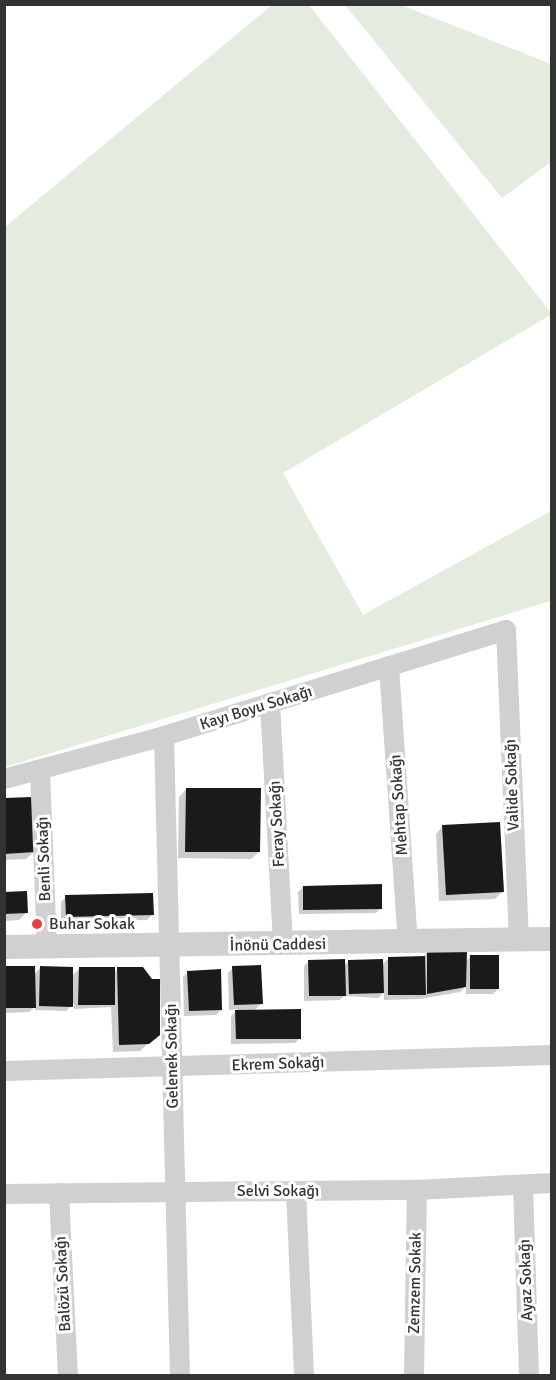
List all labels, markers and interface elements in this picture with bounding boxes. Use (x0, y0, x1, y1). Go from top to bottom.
street label: Kayı Boyu Sokağı (197, 682, 315, 734)
street label: Valide Sokağı (501, 739, 523, 831)
street label: Mehtap Sokağı (386, 754, 412, 856)
street label: Feray Sokağı (265, 780, 289, 868)
street label: Benli Sokağı (33, 816, 55, 902)
place label: Buhar Sokak (49, 914, 135, 934)
marker: Buhar Sokak (30, 917, 44, 931)
street label: İnönü Caddesi (230, 935, 326, 955)
street label: Gelenek Sokağı (161, 1003, 183, 1109)
street label: Ekrem Sokağı (231, 1053, 325, 1075)
street label: Selvi Sokağı (237, 1181, 319, 1201)
street label: Zemzem Sokak (405, 1232, 425, 1334)
street label: Balözü Sokağı (51, 1236, 75, 1332)
street label: Ayaz Sokağı (515, 1239, 537, 1321)

